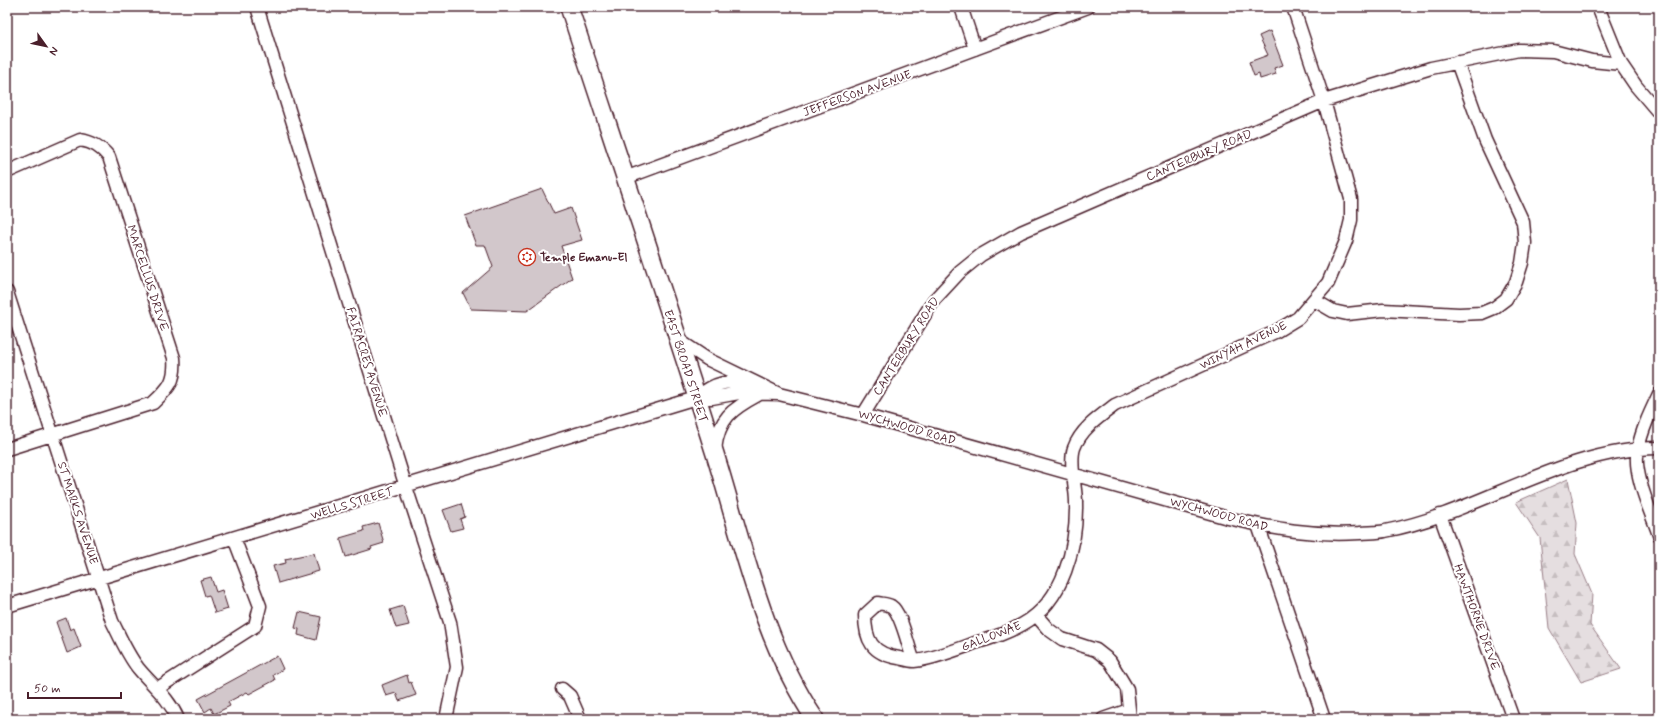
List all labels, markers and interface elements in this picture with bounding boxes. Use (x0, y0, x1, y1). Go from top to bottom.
north arrow (26, 26, 66, 66)
text: N (46, 44, 61, 58)
street label: JEFFERSON AVENUE (801, 67, 914, 121)
street label: CANTERBURY ROAD (1144, 126, 1255, 185)
street label: MARCELLUS DRIVE (122, 223, 172, 334)
synagogue icon: Temple Emanu-El (517, 247, 537, 267)
place label: Temple Emanu-El (540, 250, 628, 266)
street label: CANTERBURY ROAD (870, 294, 944, 399)
street label: FAIRACRES AVENUE (342, 305, 391, 420)
street label: EAST BROAD STREET (659, 308, 711, 425)
street label: WINYAH AVENUE (1197, 318, 1290, 374)
street label: WYCHWOOD ROAD (856, 406, 958, 450)
street label: ST MARKS AVENUE (53, 460, 101, 567)
street label: WELLS STREET (309, 483, 397, 524)
street label: WYCHWOOD ROAD (1168, 494, 1270, 536)
street label: HAWTHORNE DRIVE (1449, 562, 1503, 673)
street label: GALLOWAE (959, 618, 1024, 656)
scale bar (28, 674, 121, 700)
text: 50 m (34, 681, 61, 697)

